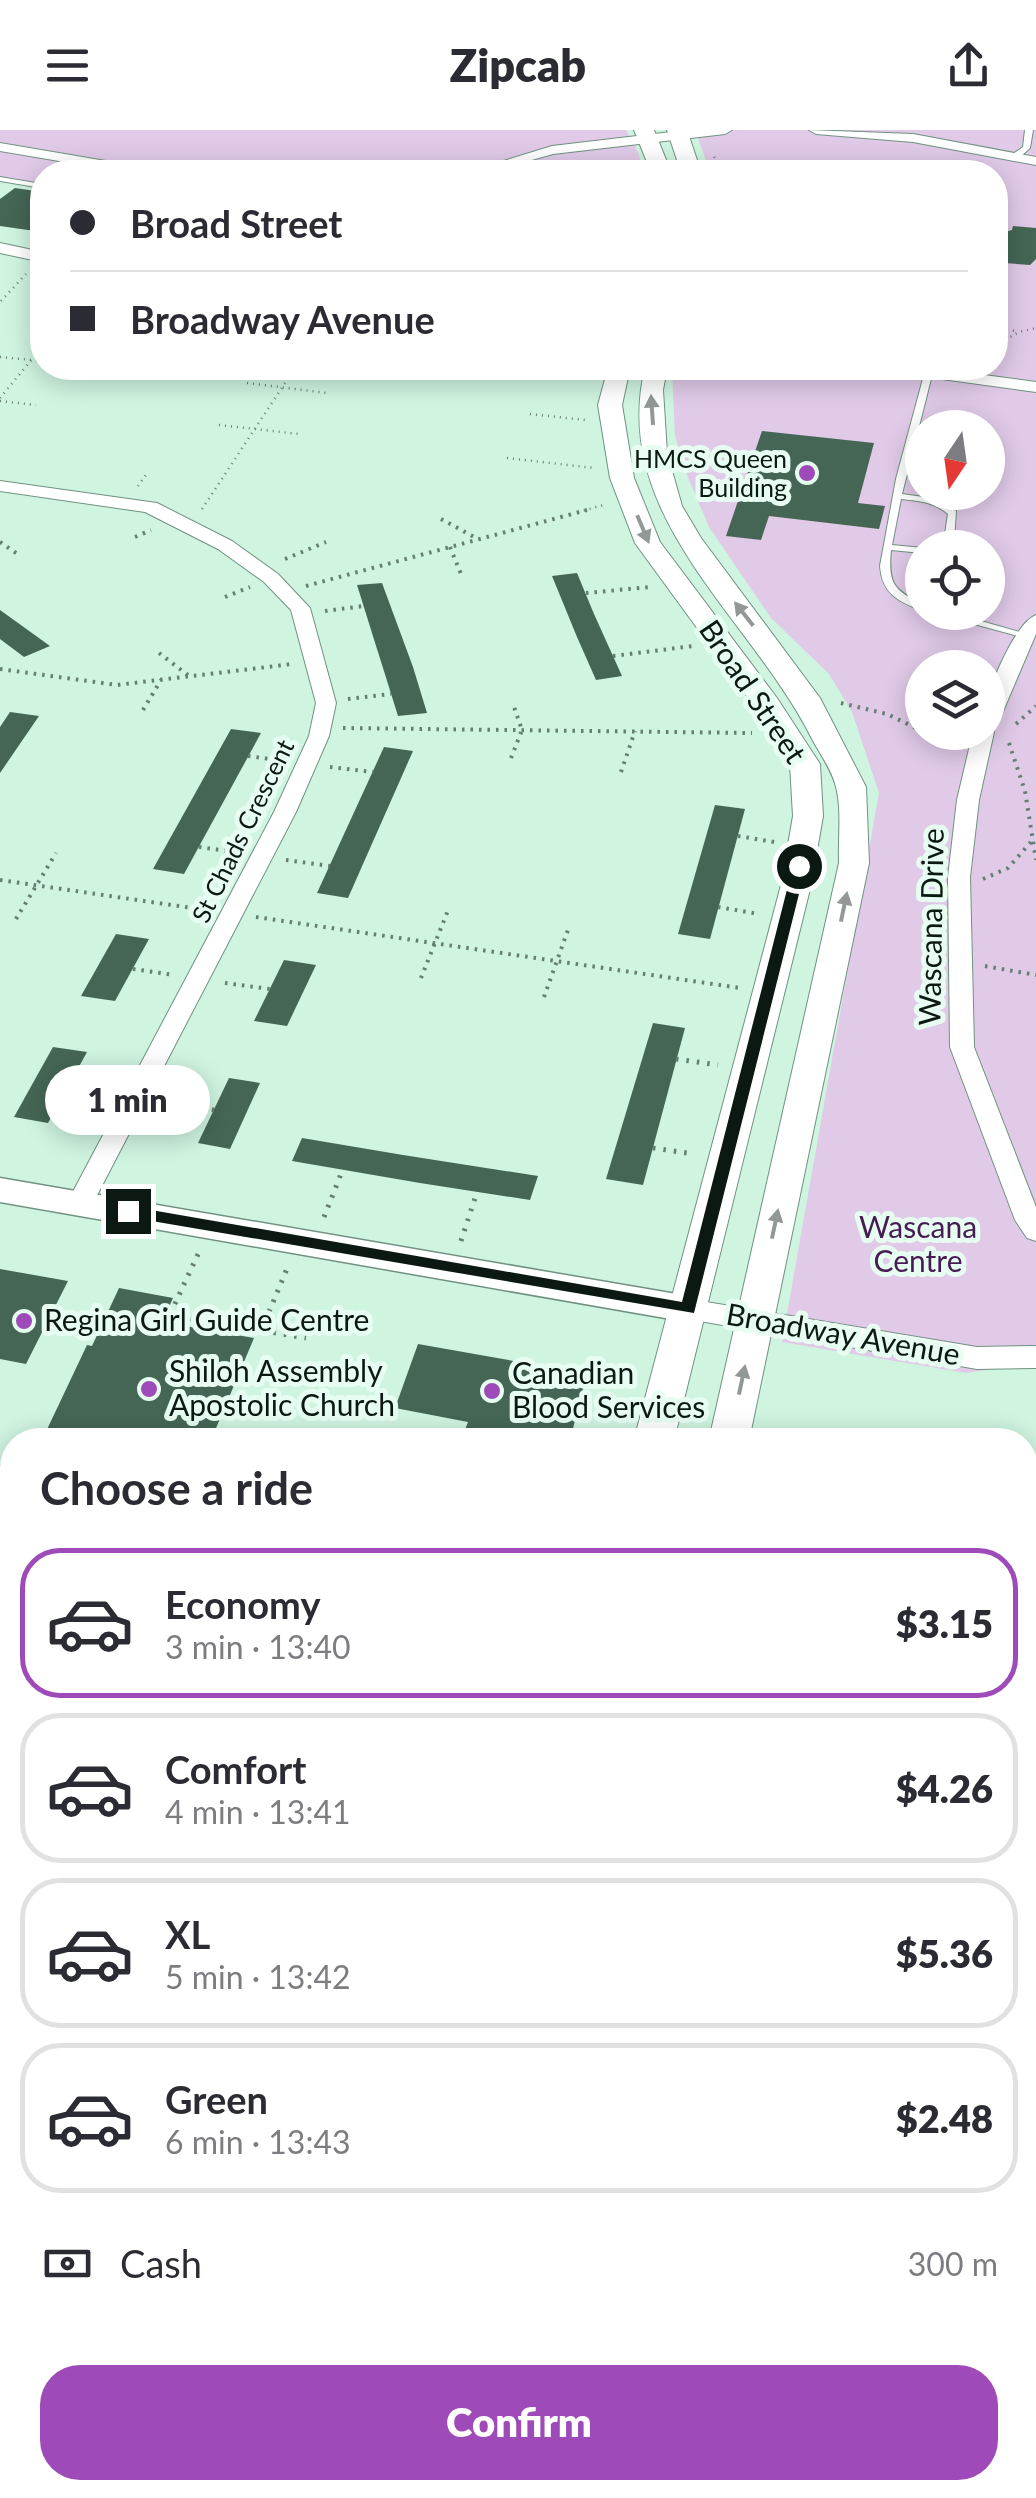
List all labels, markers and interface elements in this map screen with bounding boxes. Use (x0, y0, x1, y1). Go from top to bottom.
icon: menu (40, 38, 95, 93)
text: Zipcab (450, 38, 586, 92)
icon: share (941, 38, 996, 93)
text: Broad Street (130, 200, 343, 246)
text: Broadway Avenue (130, 296, 435, 342)
one-way arrow (644, 393, 660, 425)
north arrow (905, 410, 1005, 510)
map controls (905, 410, 1005, 750)
place label: HMCS Queen Building (634, 443, 787, 502)
marker: HMCS Queen Building (796, 462, 818, 484)
one-way arrow (635, 514, 651, 544)
button: locate (905, 530, 1005, 630)
one-way arrow (734, 601, 755, 627)
street label: Broad Street (693, 613, 815, 769)
button: layers (905, 650, 1005, 750)
street label: St Chads Crescent (185, 734, 299, 927)
street label: Wascana Drive (910, 828, 950, 1026)
route start (777, 844, 822, 889)
one-way arrow (837, 891, 853, 922)
callout: 1 min (46, 1066, 210, 1136)
text: 1 min (88, 1080, 167, 1119)
route end (106, 1189, 151, 1234)
one-way arrow (768, 1208, 784, 1239)
park label: Wascana Centre (859, 1208, 977, 1278)
street label: Broadway Avenue (724, 1295, 963, 1371)
place label: Regina Girl Guide Centre (44, 1301, 369, 1337)
marker: Regina Girl Guide Centre (13, 1310, 35, 1332)
place label: Shiloh Assembly Apostolic Church (169, 1352, 395, 1422)
place label: Canadian Blood Services (512, 1354, 705, 1424)
one-way arrow (735, 1364, 750, 1395)
marker: Shiloh Assembly Apostolic Church (138, 1378, 160, 1400)
marker: Canadian Blood Services (481, 1380, 503, 1402)
text: Choose a ride (40, 1461, 313, 1515)
icon: car (45, 1578, 135, 1668)
text: Economy (165, 1581, 320, 1627)
text: $3.15 (896, 1600, 993, 1646)
text: 3 min · 13:40 (165, 1627, 351, 1666)
icon: car (45, 1743, 135, 1833)
text: Comfort (165, 1746, 306, 1792)
text: $4.26 (896, 1765, 993, 1811)
text: 4 min · 13:41 (165, 1792, 351, 1831)
icon: car (45, 1908, 135, 1998)
text: XL (165, 1911, 210, 1957)
text: $5.36 (896, 1930, 993, 1976)
text: 5 min · 13:42 (165, 1957, 351, 1996)
icon: car (45, 2073, 135, 2163)
text: Green (165, 2076, 268, 2122)
text: $2.48 (896, 2095, 993, 2141)
text: 6 min · 13:43 (165, 2122, 351, 2161)
icon: cash (40, 2236, 95, 2291)
text: Cash (120, 2240, 202, 2286)
text: 300 m (908, 2244, 998, 2283)
button: Confirm (40, 2365, 998, 2480)

